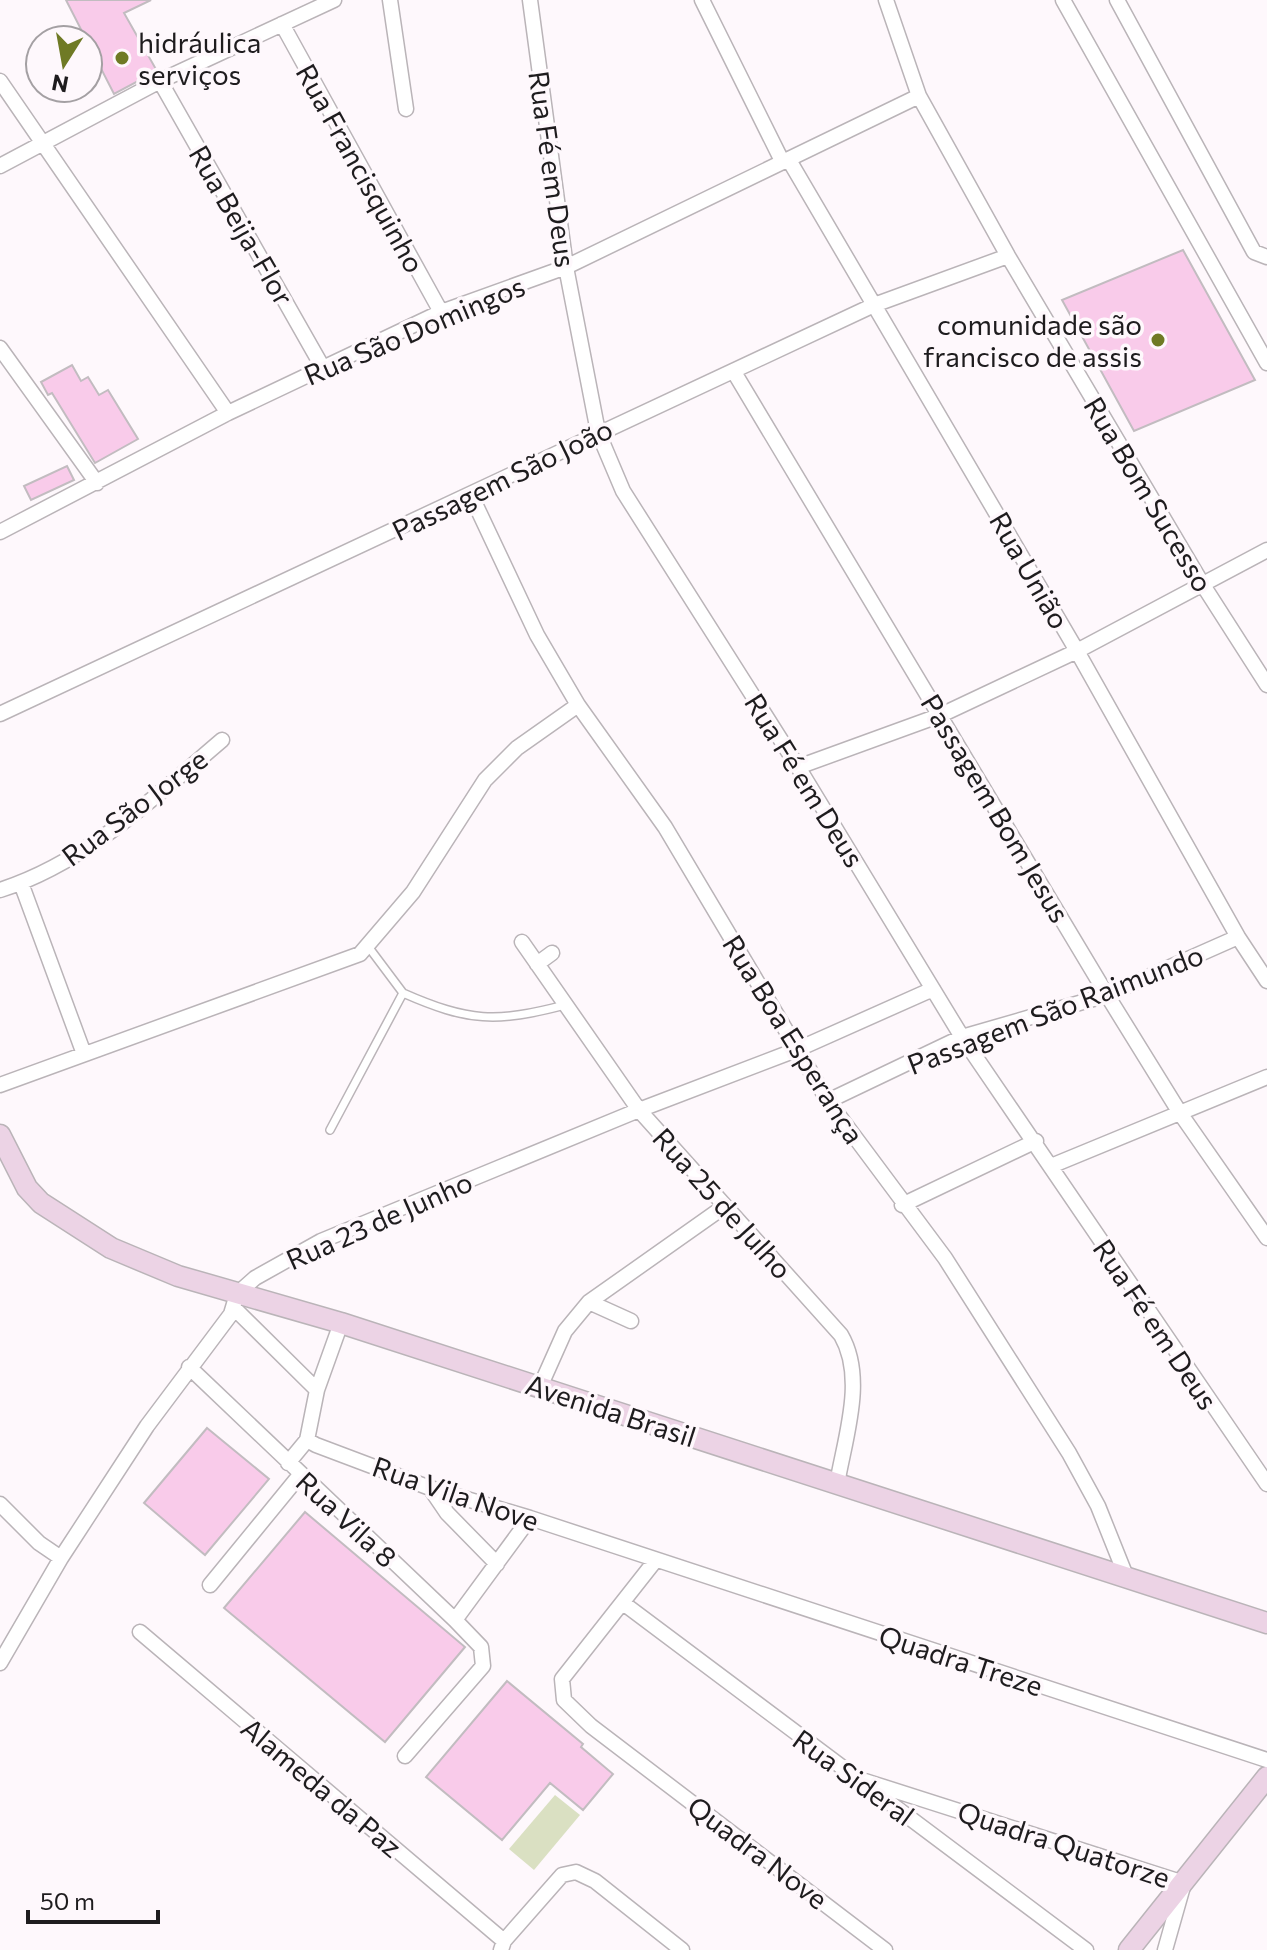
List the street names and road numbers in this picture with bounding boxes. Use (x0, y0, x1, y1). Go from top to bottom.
street label: Rua Francisquinho (290, 58, 432, 278)
street label: Rua Fé em Deus (522, 69, 584, 269)
street label: Rua Beija-Flor (183, 139, 301, 311)
street label: Rua São Domingos (299, 268, 529, 392)
street label: Rua Bom Sucesso (1077, 390, 1221, 598)
street label: Passagem São João (386, 411, 618, 547)
street label: Rua União (983, 506, 1077, 634)
street label: Rua Fé em Deus (738, 687, 872, 873)
street label: Passagem Bom Jesus (914, 688, 1078, 928)
street label: Rua São Jorge (55, 741, 213, 873)
street label: Rua Boa Esperança (716, 928, 872, 1150)
street label: Passagem São Raimundo (902, 937, 1208, 1081)
street label: Rua 25 de Julho (646, 1121, 800, 1285)
street label: Rua 23 de Junho (281, 1164, 477, 1276)
street label: Rua Fé em Deus (1086, 1232, 1226, 1416)
street label: Avenida Brasil (522, 1366, 700, 1454)
street label: Rua Vila Nove (368, 1449, 544, 1537)
street label: Rua Vila 8 (290, 1464, 404, 1574)
street label: Quadra Treze (875, 1618, 1047, 1702)
street label: Alameda da Paz (235, 1710, 409, 1864)
street label: Rua Sideral (787, 1722, 921, 1832)
street label: Quadra Nove (681, 1788, 835, 1916)
street label: Quadra Quatorze (954, 1794, 1174, 1894)

